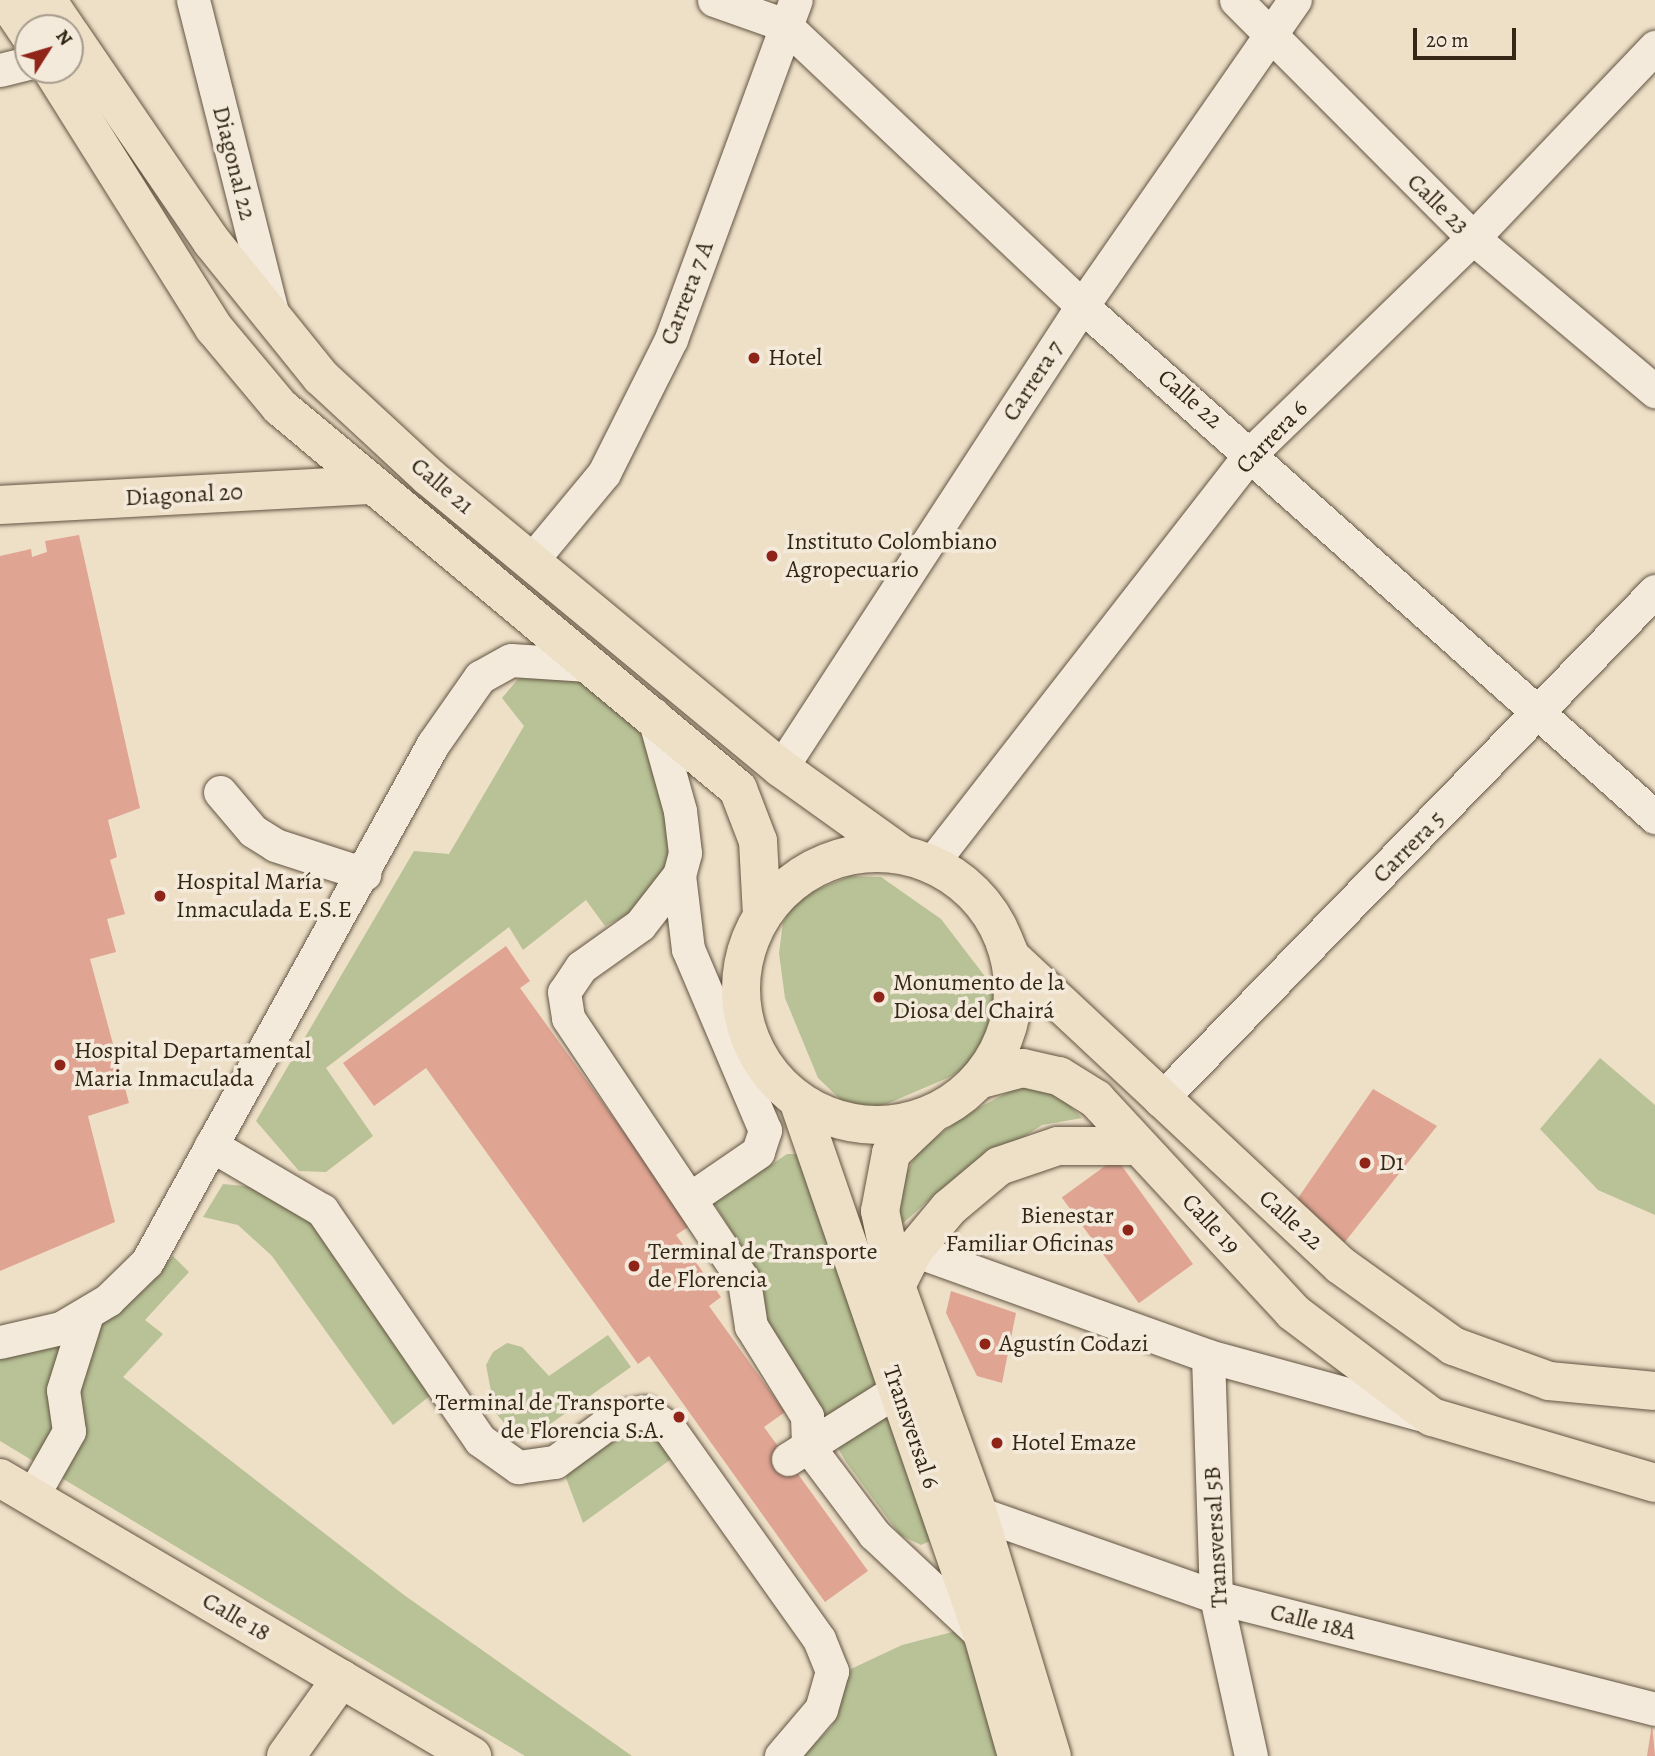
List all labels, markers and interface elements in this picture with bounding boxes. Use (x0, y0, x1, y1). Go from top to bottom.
north arrow (14, 14, 84, 84)
scale bar (1417, 14, 1520, 58)
text: N (50, 24, 79, 51)
text: 20 m (1426, 26, 1469, 54)
street label: Diagonal 22 (206, 103, 262, 223)
street label: Calle 23 (1401, 168, 1475, 240)
street label: Carrera 7 A (654, 237, 720, 349)
street label: Carrera 7 (996, 335, 1070, 427)
place label: Hotel (768, 344, 822, 372)
marker: Hotel (746, 350, 762, 366)
street label: Calle 22 (1152, 363, 1228, 435)
street label: Carrera 6 (1230, 394, 1314, 480)
street label: Calle 21 (405, 451, 479, 521)
street label: Diagonal 20 (124, 478, 244, 512)
place label: Instituto Colombiano Agropecuario (786, 528, 997, 584)
marker: Instituto Colombiano Agropecuario (764, 548, 780, 564)
street label: Carrera 5 (1367, 805, 1451, 889)
place label: Hospital María Inmaculada E.S.E (176, 868, 352, 924)
marker: Hospital María Inmaculada E.S.E (150, 886, 170, 906)
place label: Monumento de la Diosa del Chairá (893, 969, 1065, 1025)
marker: Monumento de la Diosa del Chairá (871, 989, 887, 1005)
place label: Hospital Departamental Maria Inmaculada (74, 1037, 311, 1093)
marker: Hospital Departamental Maria Inmaculada (52, 1057, 68, 1073)
place label: D1 (1379, 1149, 1404, 1177)
marker: D1 (1357, 1155, 1373, 1171)
street label: Calle 22 (1253, 1184, 1329, 1256)
street label: Calle 19 (1176, 1188, 1246, 1260)
place label: Bienestar Familiar Oficinas (945, 1202, 1114, 1258)
marker: Bienestar Familiar Oficinas (1120, 1222, 1136, 1238)
place label: Terminal de Transporte de Florencia (648, 1238, 877, 1294)
marker: Terminal de Transporte de Florencia (626, 1258, 642, 1274)
place label: Agustín Codazi (999, 1330, 1149, 1358)
marker: Agustín Codazi (977, 1336, 993, 1352)
street label: Transversal 6 (877, 1362, 945, 1492)
place label: Terminal de Transporte de Florencia S.A. (436, 1389, 665, 1445)
marker: Terminal de Transporte de Florencia S.A. (671, 1409, 687, 1425)
place label: Hotel Emaze (1011, 1429, 1136, 1457)
marker: Hotel Emaze (989, 1435, 1005, 1451)
street label: Transversal 5B (1198, 1466, 1234, 1608)
street label: Calle 18 (197, 1586, 275, 1648)
street label: Calle 18A (1267, 1597, 1359, 1647)

